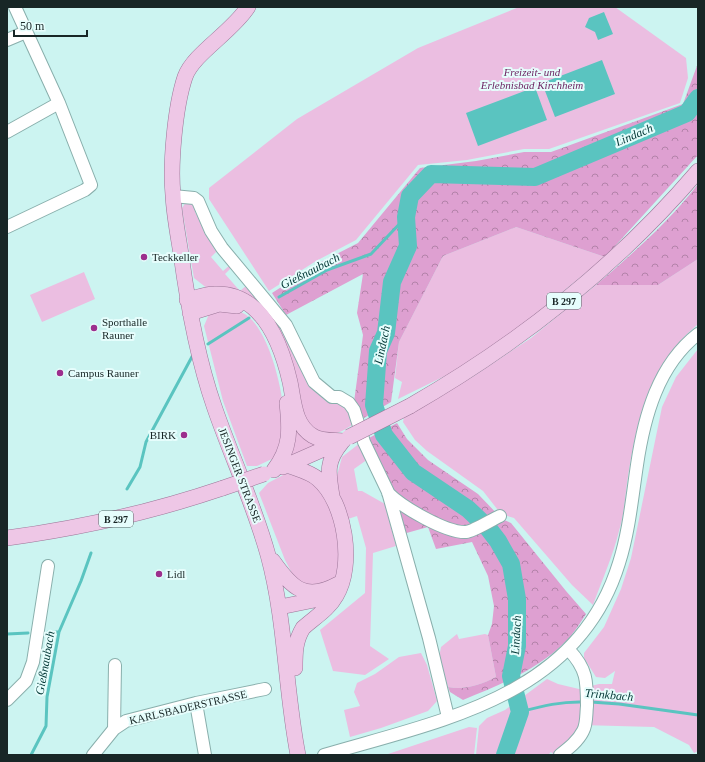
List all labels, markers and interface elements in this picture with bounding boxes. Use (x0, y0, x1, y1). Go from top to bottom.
scale bar (14, 12, 87, 38)
text: 50 m (20, 19, 45, 33)
park label: Freizeit- und Erlebnisbad Kirchheim (480, 66, 583, 91)
water label: Lindach (612, 121, 655, 150)
water label: Gießnaubach (278, 250, 342, 292)
place label: Teckkeller (152, 251, 199, 263)
marker: Teckkeller (139, 252, 149, 262)
road number: B 297 (547, 293, 581, 309)
place label: Sporthalle Rauner (102, 316, 147, 341)
marker: Sporthalle Rauner (89, 323, 99, 333)
water label: Lindach (371, 324, 393, 367)
place label: Campus Rauner (68, 367, 139, 379)
marker: Campus Rauner (55, 368, 65, 378)
street label: JESINGER STRASSE (216, 426, 264, 524)
place label: BIRK (150, 429, 176, 441)
marker: BIRK (179, 430, 189, 440)
road number: B 297 (99, 511, 133, 527)
place label: Lidl (167, 568, 185, 580)
marker: Lidl (154, 569, 164, 579)
water label: Lindach (508, 615, 524, 656)
water label: Gießnaubach (32, 630, 58, 696)
water label: Trinkbach (584, 686, 634, 704)
street label: KARLSBADERSTRASSE (128, 688, 248, 726)

